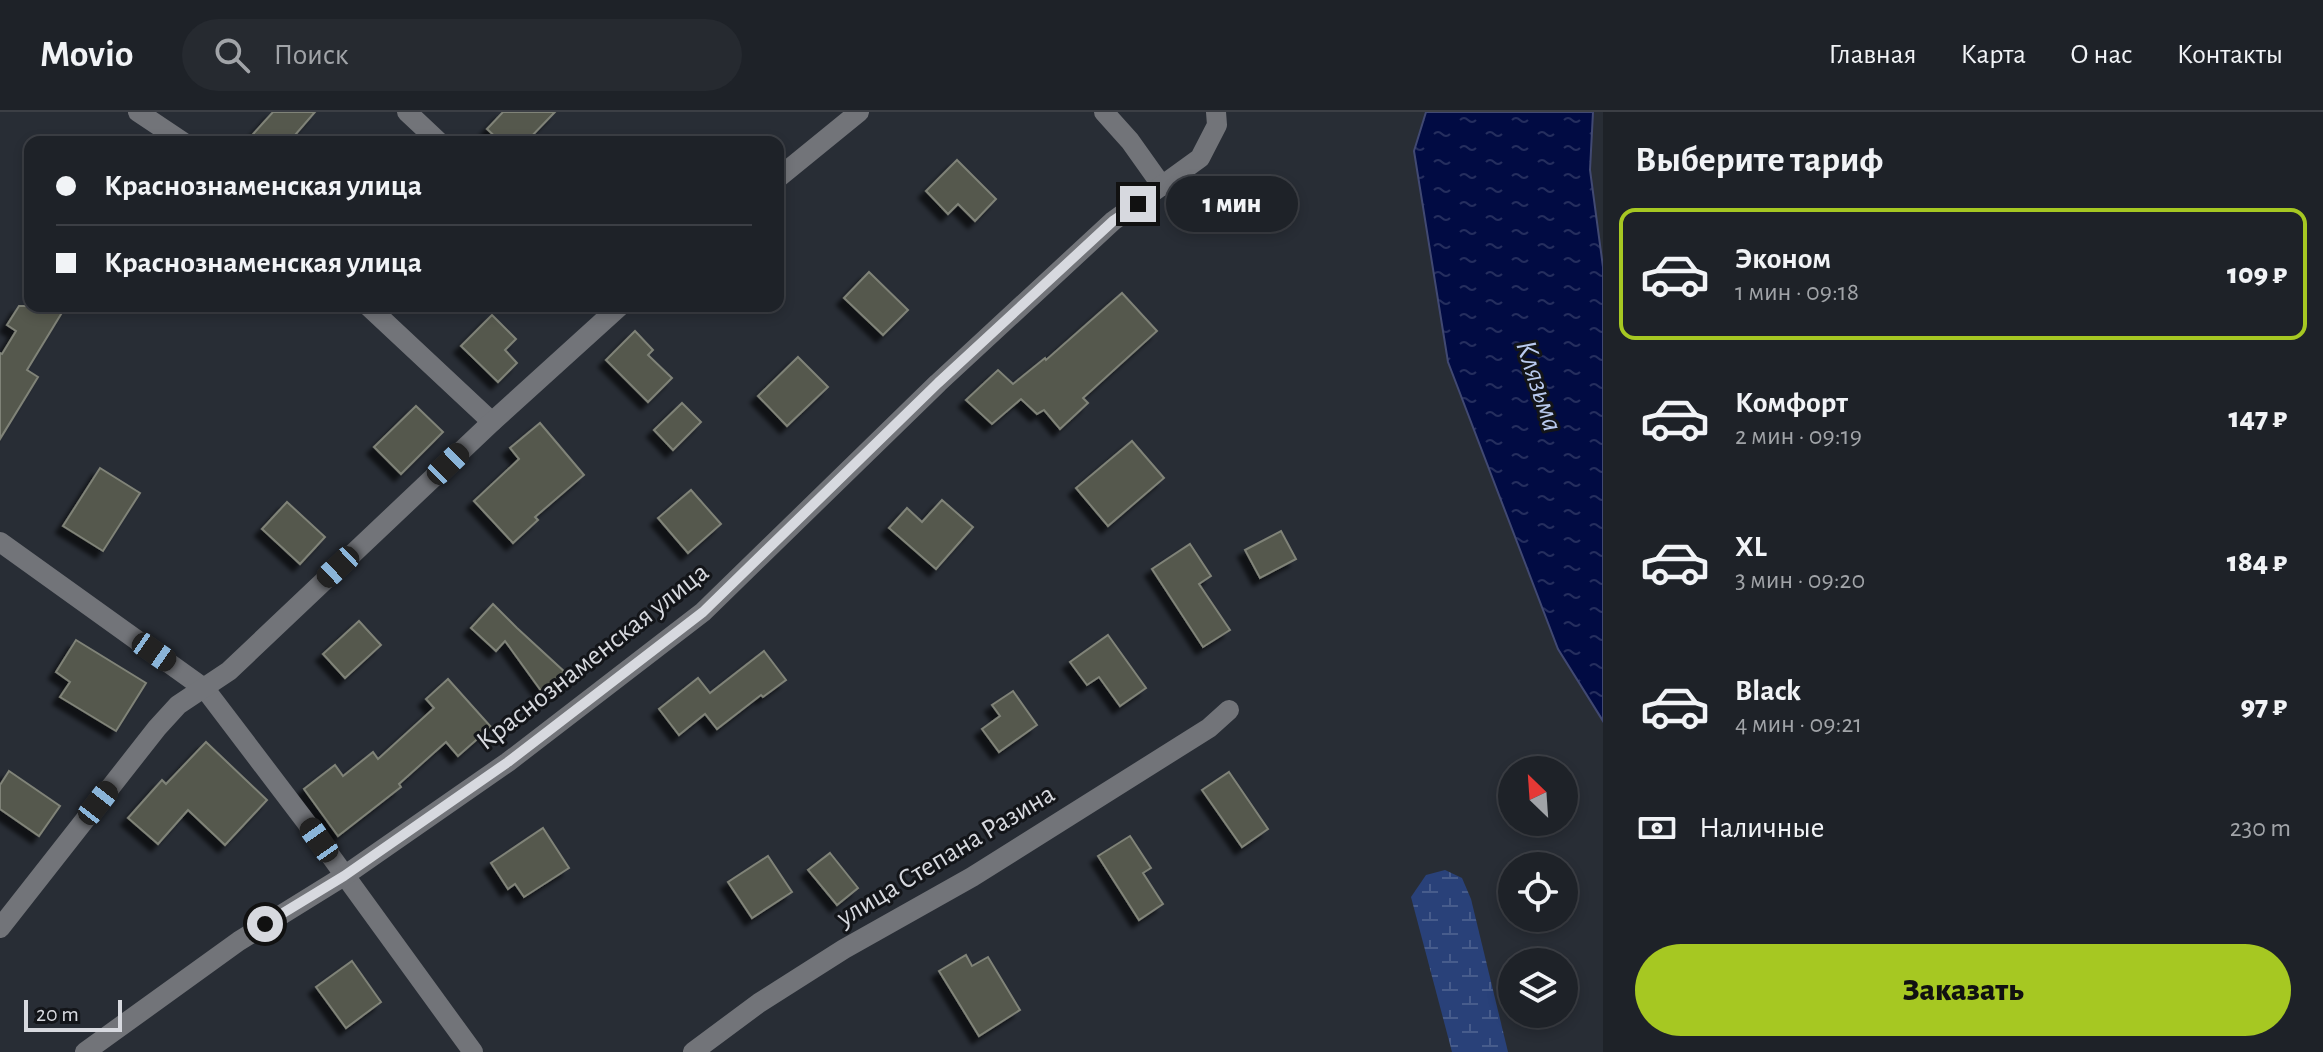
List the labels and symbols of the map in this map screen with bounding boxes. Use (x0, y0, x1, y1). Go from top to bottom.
callout: 1 мин (1166, 176, 1298, 232)
route end (1120, 186, 1156, 222)
water label: Клязьма (1510, 337, 1568, 435)
car (422, 439, 474, 489)
car (312, 542, 364, 592)
street label: Краснознаменская улица (472, 558, 714, 756)
car (127, 628, 181, 676)
north arrow (1498, 756, 1578, 836)
car (74, 777, 122, 829)
street label: улица Степана Разина (831, 780, 1060, 933)
car (295, 813, 343, 867)
route start (247, 906, 283, 942)
scale bar (24, 996, 122, 1032)

